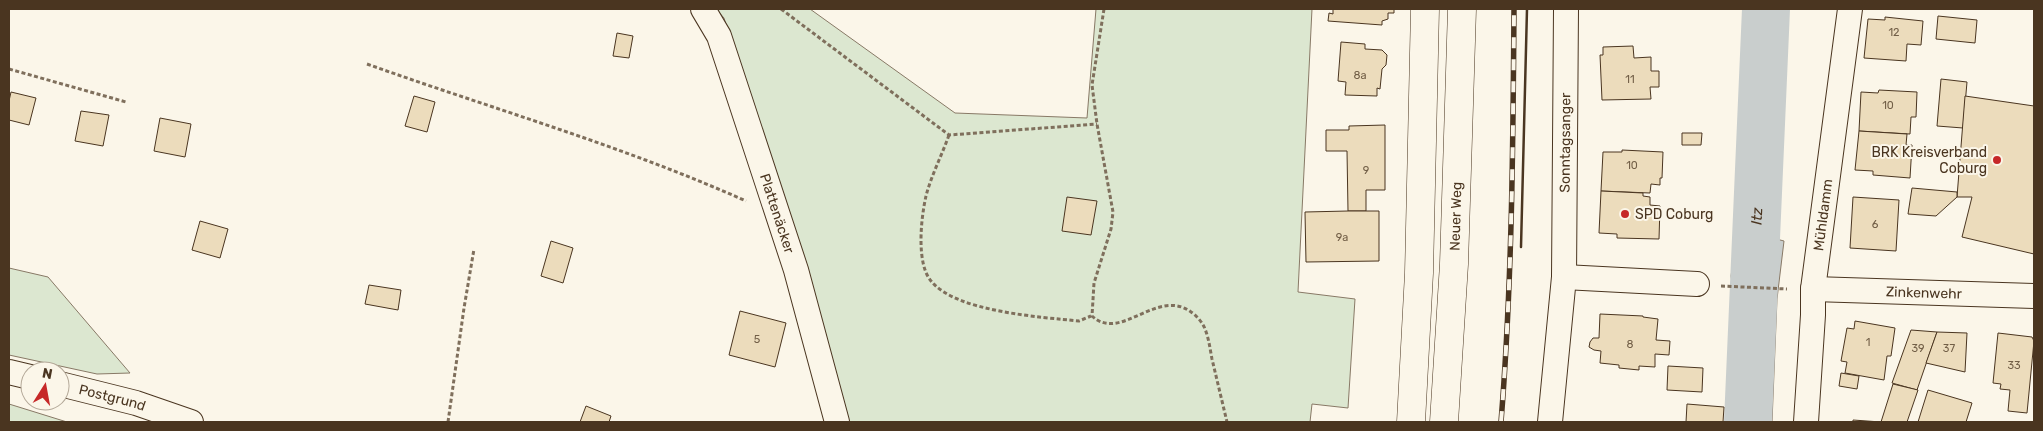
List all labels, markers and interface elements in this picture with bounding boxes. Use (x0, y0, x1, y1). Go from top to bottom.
house number: 12 (1888, 26, 1900, 39)
house number: 8a (1353, 69, 1367, 82)
house number: 11 (1625, 73, 1635, 86)
street label: Sonntagsanger (1556, 92, 1574, 193)
house number: 10 (1882, 99, 1894, 112)
place label: BRK Kreisverband Coburg (1872, 144, 1987, 177)
marker: BRK Kreisverband Coburg (1991, 154, 2003, 166)
house number: 10 (1626, 159, 1638, 172)
house number: 9 (1363, 164, 1369, 177)
street label: Plattenäcker (756, 171, 799, 256)
street label: Mühldamm (1810, 178, 1836, 252)
street label: Neuer Weg (1446, 181, 1465, 251)
place label: SPD Coburg (1635, 206, 1713, 223)
water label: Itz (1748, 207, 1766, 225)
marker: SPD Coburg (1619, 208, 1631, 220)
house number: 6 (1872, 218, 1879, 231)
house number: 9a (1336, 231, 1348, 244)
street label: Zinkenwehr (1886, 283, 1963, 302)
house number: 5 (754, 333, 761, 346)
house number: 1 (1866, 336, 1870, 349)
house number: 8 (1627, 338, 1634, 351)
house number: 39 (1911, 342, 1925, 355)
house number: 37 (1943, 342, 1955, 355)
house number: 33 (2007, 359, 2021, 372)
north arrow (20, 361, 70, 411)
text: N (41, 364, 54, 383)
street label: Postgrund (77, 381, 148, 414)

